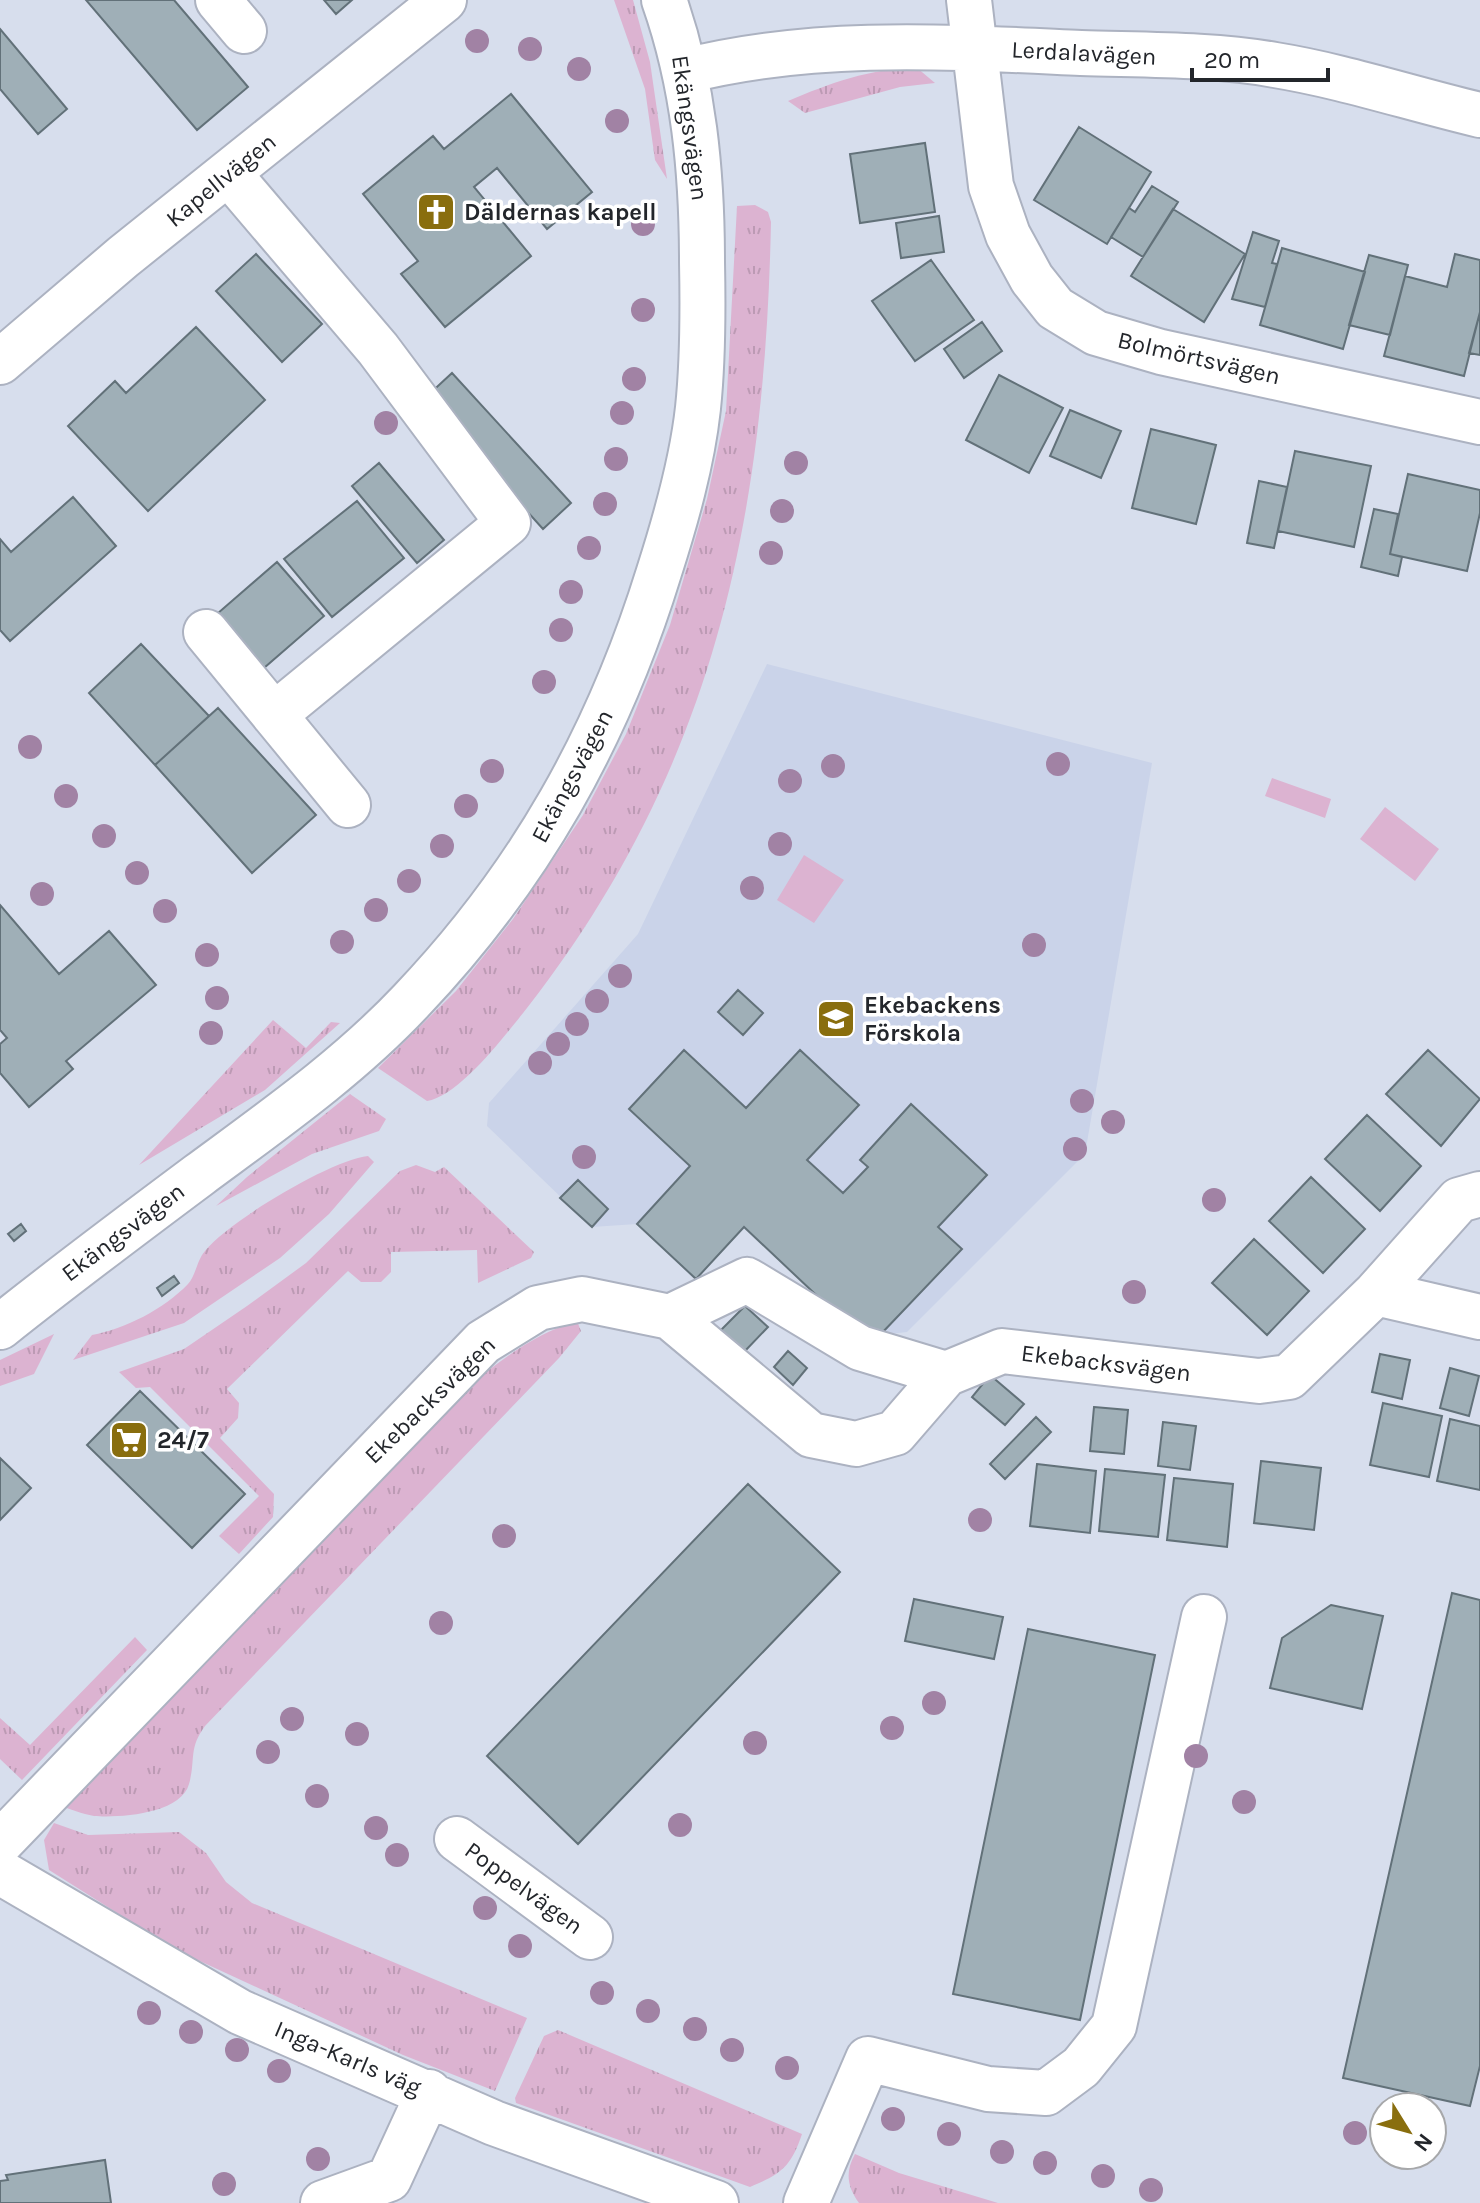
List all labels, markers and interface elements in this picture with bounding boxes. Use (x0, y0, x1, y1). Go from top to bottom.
scale bar (1192, 32, 1328, 82)
street label: Lerdalavägen (1011, 35, 1157, 71)
text: 20 m (1204, 46, 1260, 74)
street label: Ekängsvägen (666, 54, 714, 202)
street label: Kapellvägen (160, 127, 282, 233)
church icon: Däldernas kapell (415, 191, 457, 233)
place label: Däldernas kapell (464, 198, 657, 226)
street label: Bolmörtsvägen (1115, 326, 1283, 390)
street label: Ekängsvägen (525, 705, 619, 847)
place label: Ekebackens Förskola (864, 991, 1001, 1047)
school or university icon: Ekebackens Förskola (815, 998, 857, 1040)
street label: Ekängsvägen (56, 1177, 190, 1287)
street label: Ekebacksvägen (359, 1331, 501, 1469)
street label: Ekebacksvägen (1019, 1339, 1193, 1387)
supermarket icon: 24/7 (108, 1419, 150, 1461)
place label: 24/7 (157, 1426, 209, 1454)
street label: Poppelvägen (459, 1836, 589, 1940)
street label: Inga-Karls väg (270, 2015, 426, 2102)
north arrow (1368, 2091, 1448, 2171)
text: N (1408, 2128, 1438, 2157)

